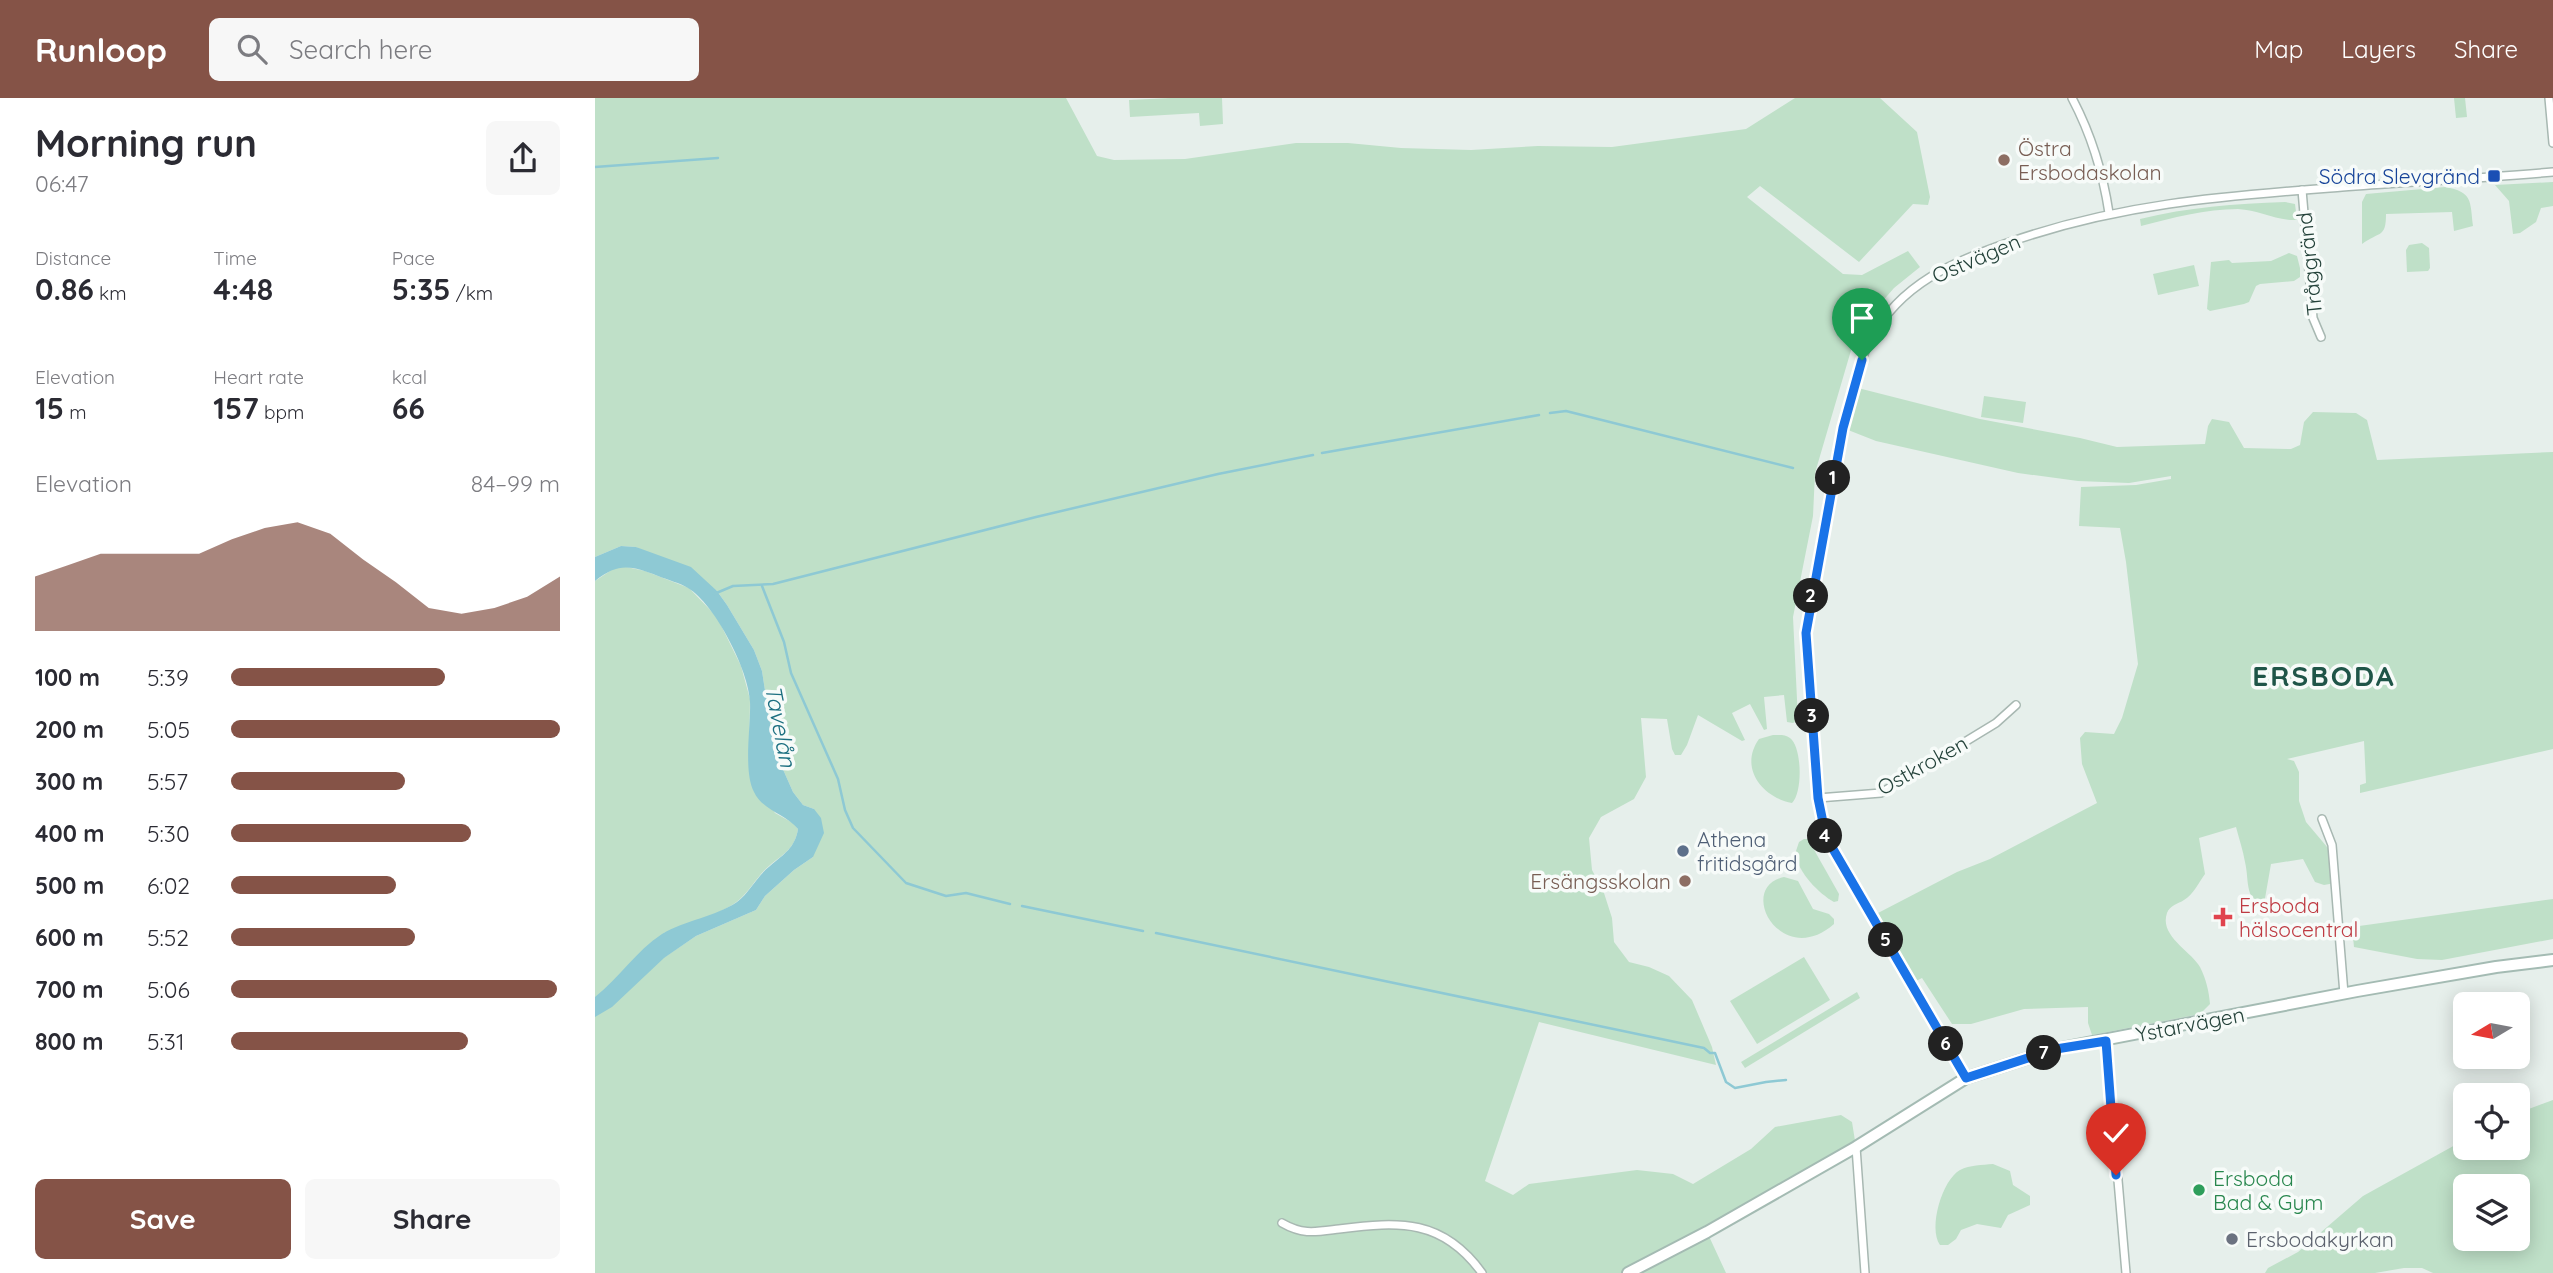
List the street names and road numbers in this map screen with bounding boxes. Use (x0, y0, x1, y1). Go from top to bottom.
street label: Tråggränd (2291, 211, 2327, 317)
street label: Ostvägen (1928, 228, 2024, 288)
street label: Ostkroken (1872, 730, 1972, 800)
street label: Ystarvägen (2133, 1001, 2247, 1047)

